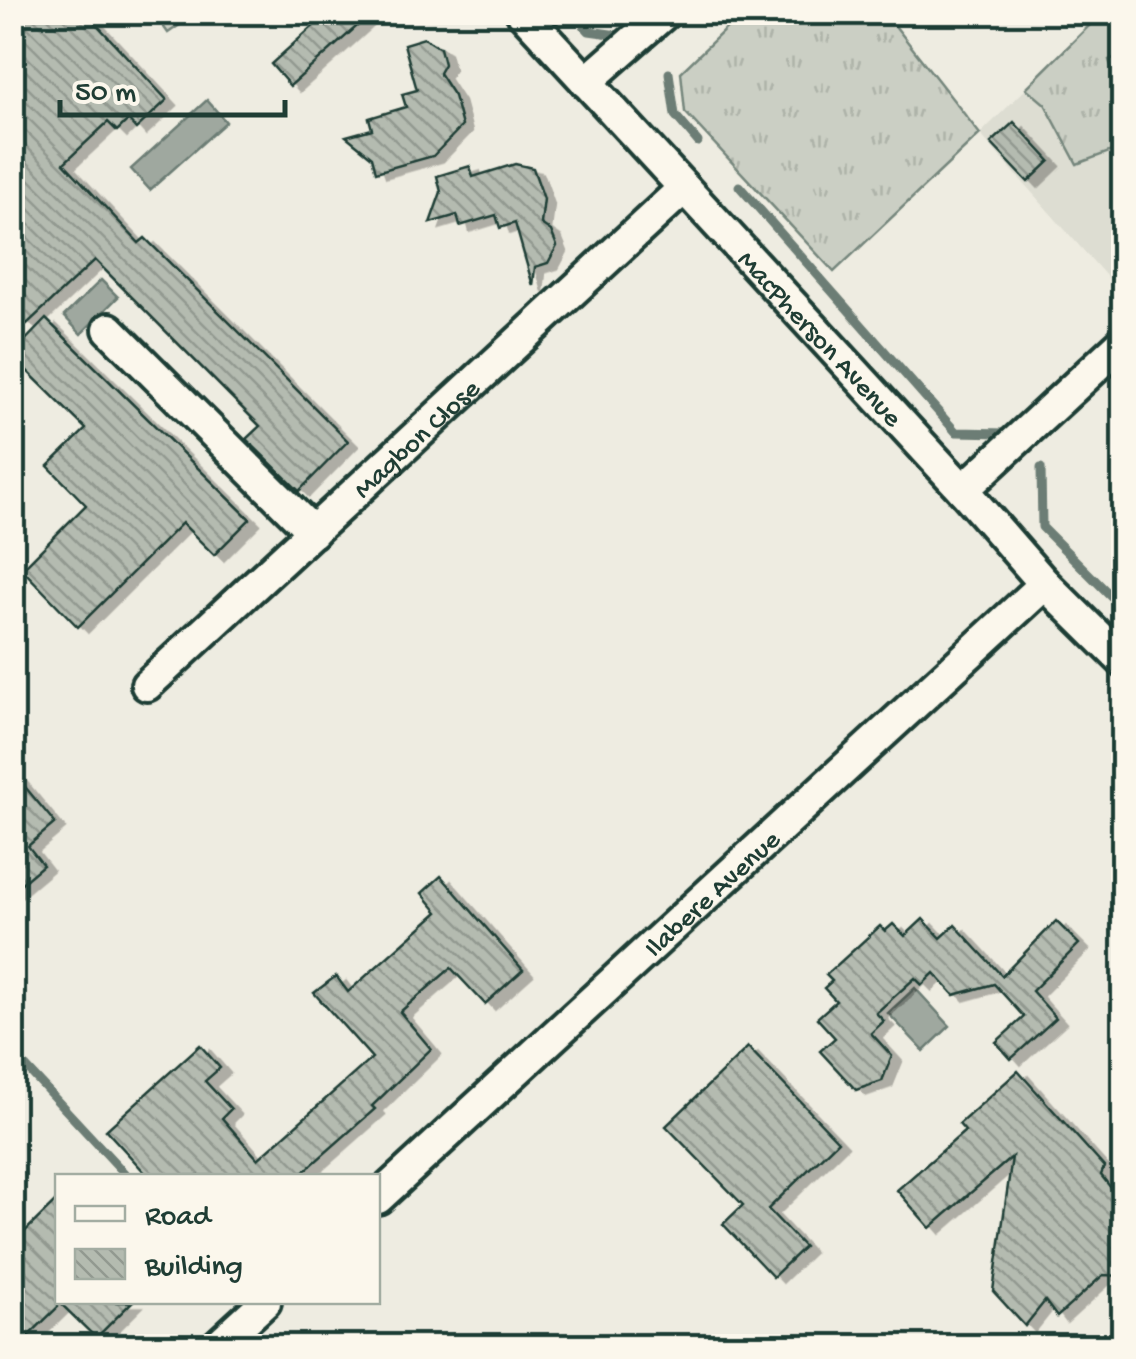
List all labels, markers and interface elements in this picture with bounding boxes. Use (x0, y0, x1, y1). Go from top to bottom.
scale bar (60, 55, 285, 117)
text: 50 m (75, 77, 136, 112)
street label: MacPherson Avenue (729, 245, 908, 435)
street label: Magbon Close (348, 373, 489, 507)
street label: Ilabere Avenue (639, 824, 789, 966)
legend (55, 1174, 380, 1304)
text: Road (145, 1201, 213, 1236)
text: Building (144, 1251, 243, 1286)

